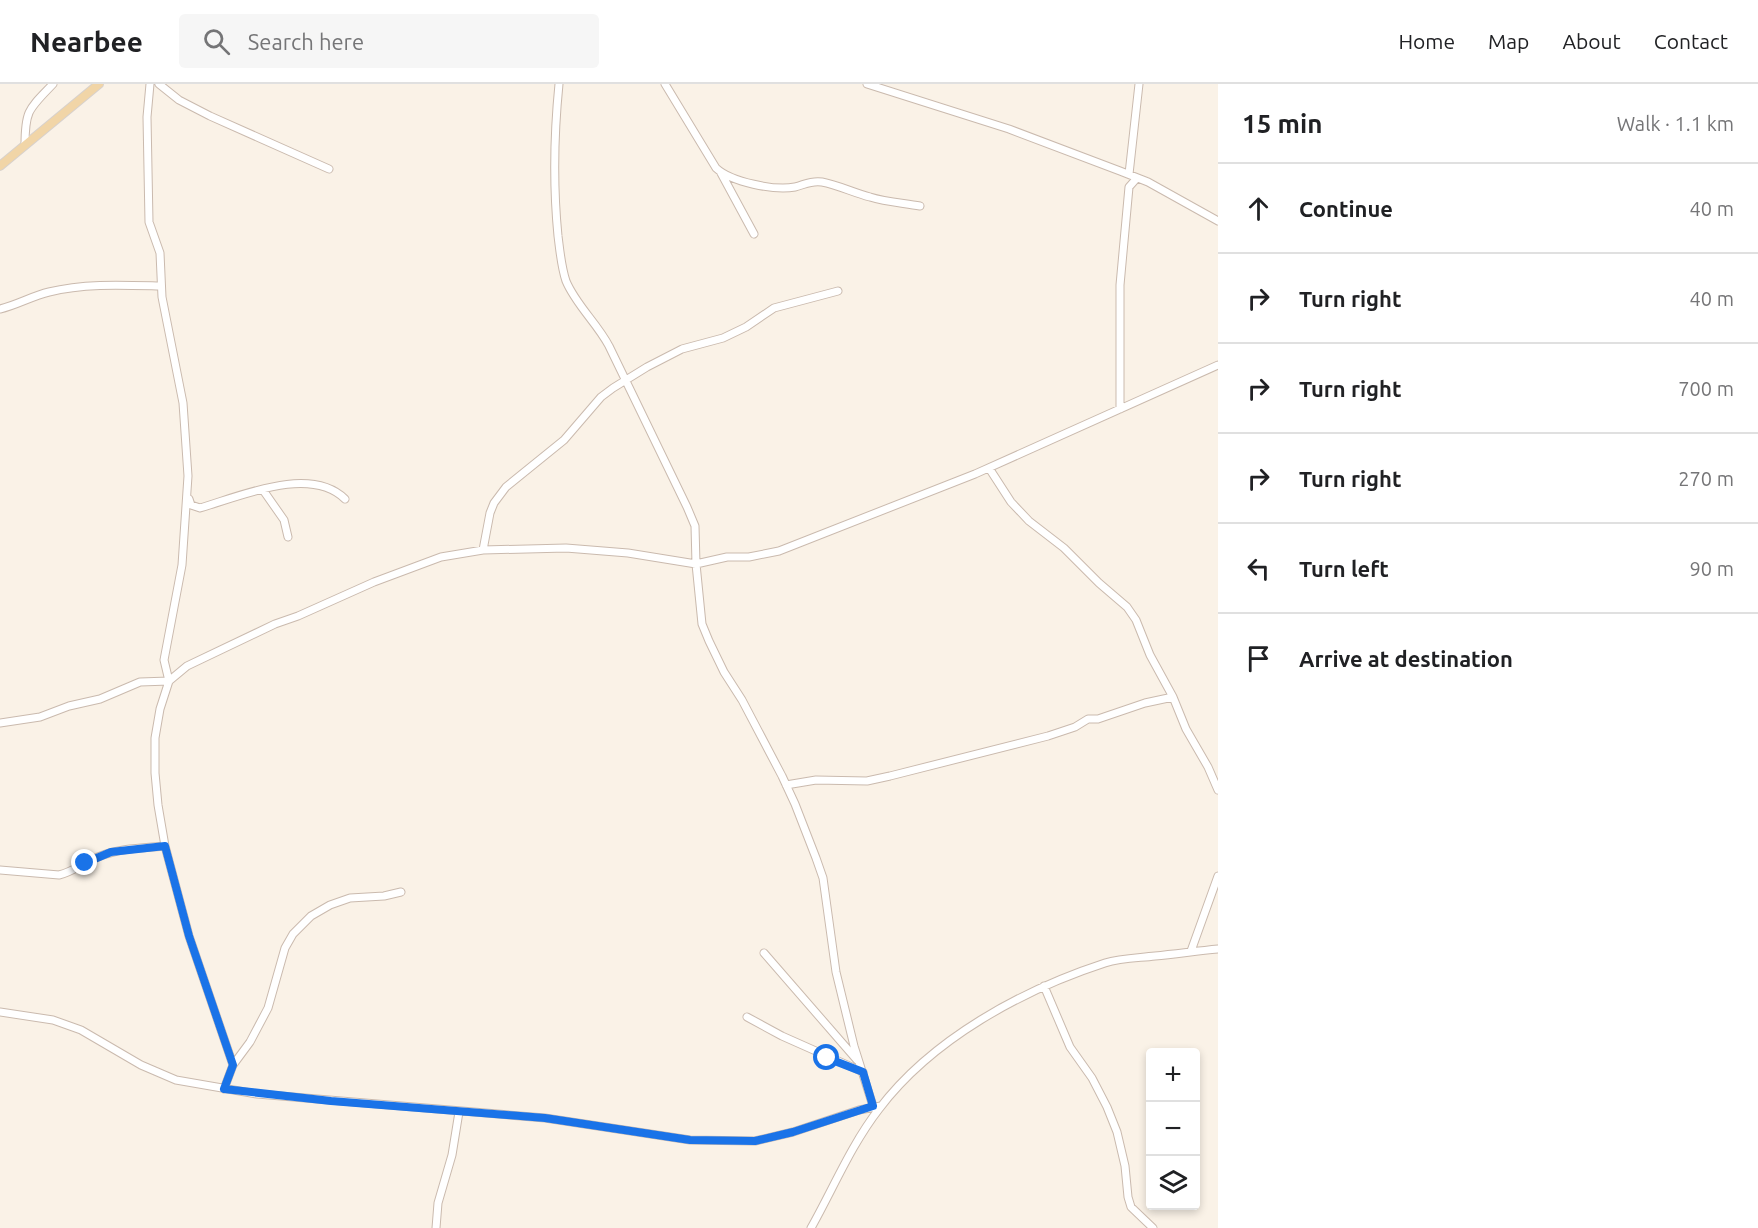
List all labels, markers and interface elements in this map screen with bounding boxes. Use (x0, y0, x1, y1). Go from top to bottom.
search box (179, 14, 599, 68)
icon: search (200, 25, 233, 58)
text: Nearbee (30, 26, 143, 57)
text: Search here (248, 29, 364, 54)
text: Home (1398, 29, 1455, 53)
text: Map (1488, 29, 1529, 53)
text: About (1562, 29, 1621, 53)
text: Contact (1654, 29, 1728, 53)
text: 15 min (1242, 109, 1322, 138)
text: Walk · 1.1 km (1617, 112, 1734, 135)
icon: ahead (1242, 192, 1275, 225)
text: Continue (1299, 196, 1393, 221)
text: 40 m (1690, 197, 1734, 220)
icon: right (1242, 282, 1275, 315)
text: Turn right (1299, 286, 1401, 311)
text: 40 m (1690, 287, 1734, 310)
icon: right (1242, 372, 1275, 405)
text: Turn right (1299, 376, 1401, 401)
text: 700 m (1678, 377, 1734, 400)
icon: right (1242, 462, 1275, 495)
text: Turn right (1299, 466, 1401, 491)
text: 270 m (1678, 467, 1734, 490)
icon: left (1242, 552, 1275, 585)
text: Turn left (1299, 556, 1389, 581)
text: 90 m (1690, 557, 1734, 580)
icon: arrive (1242, 642, 1275, 675)
text: Arrive at destination (1299, 646, 1513, 671)
route end (71, 849, 97, 875)
route start (813, 1044, 839, 1070)
map controls (1146, 1048, 1200, 1210)
button: + (1146, 1048, 1200, 1102)
button: − (1146, 1102, 1200, 1156)
button: layers (1146, 1156, 1200, 1210)

